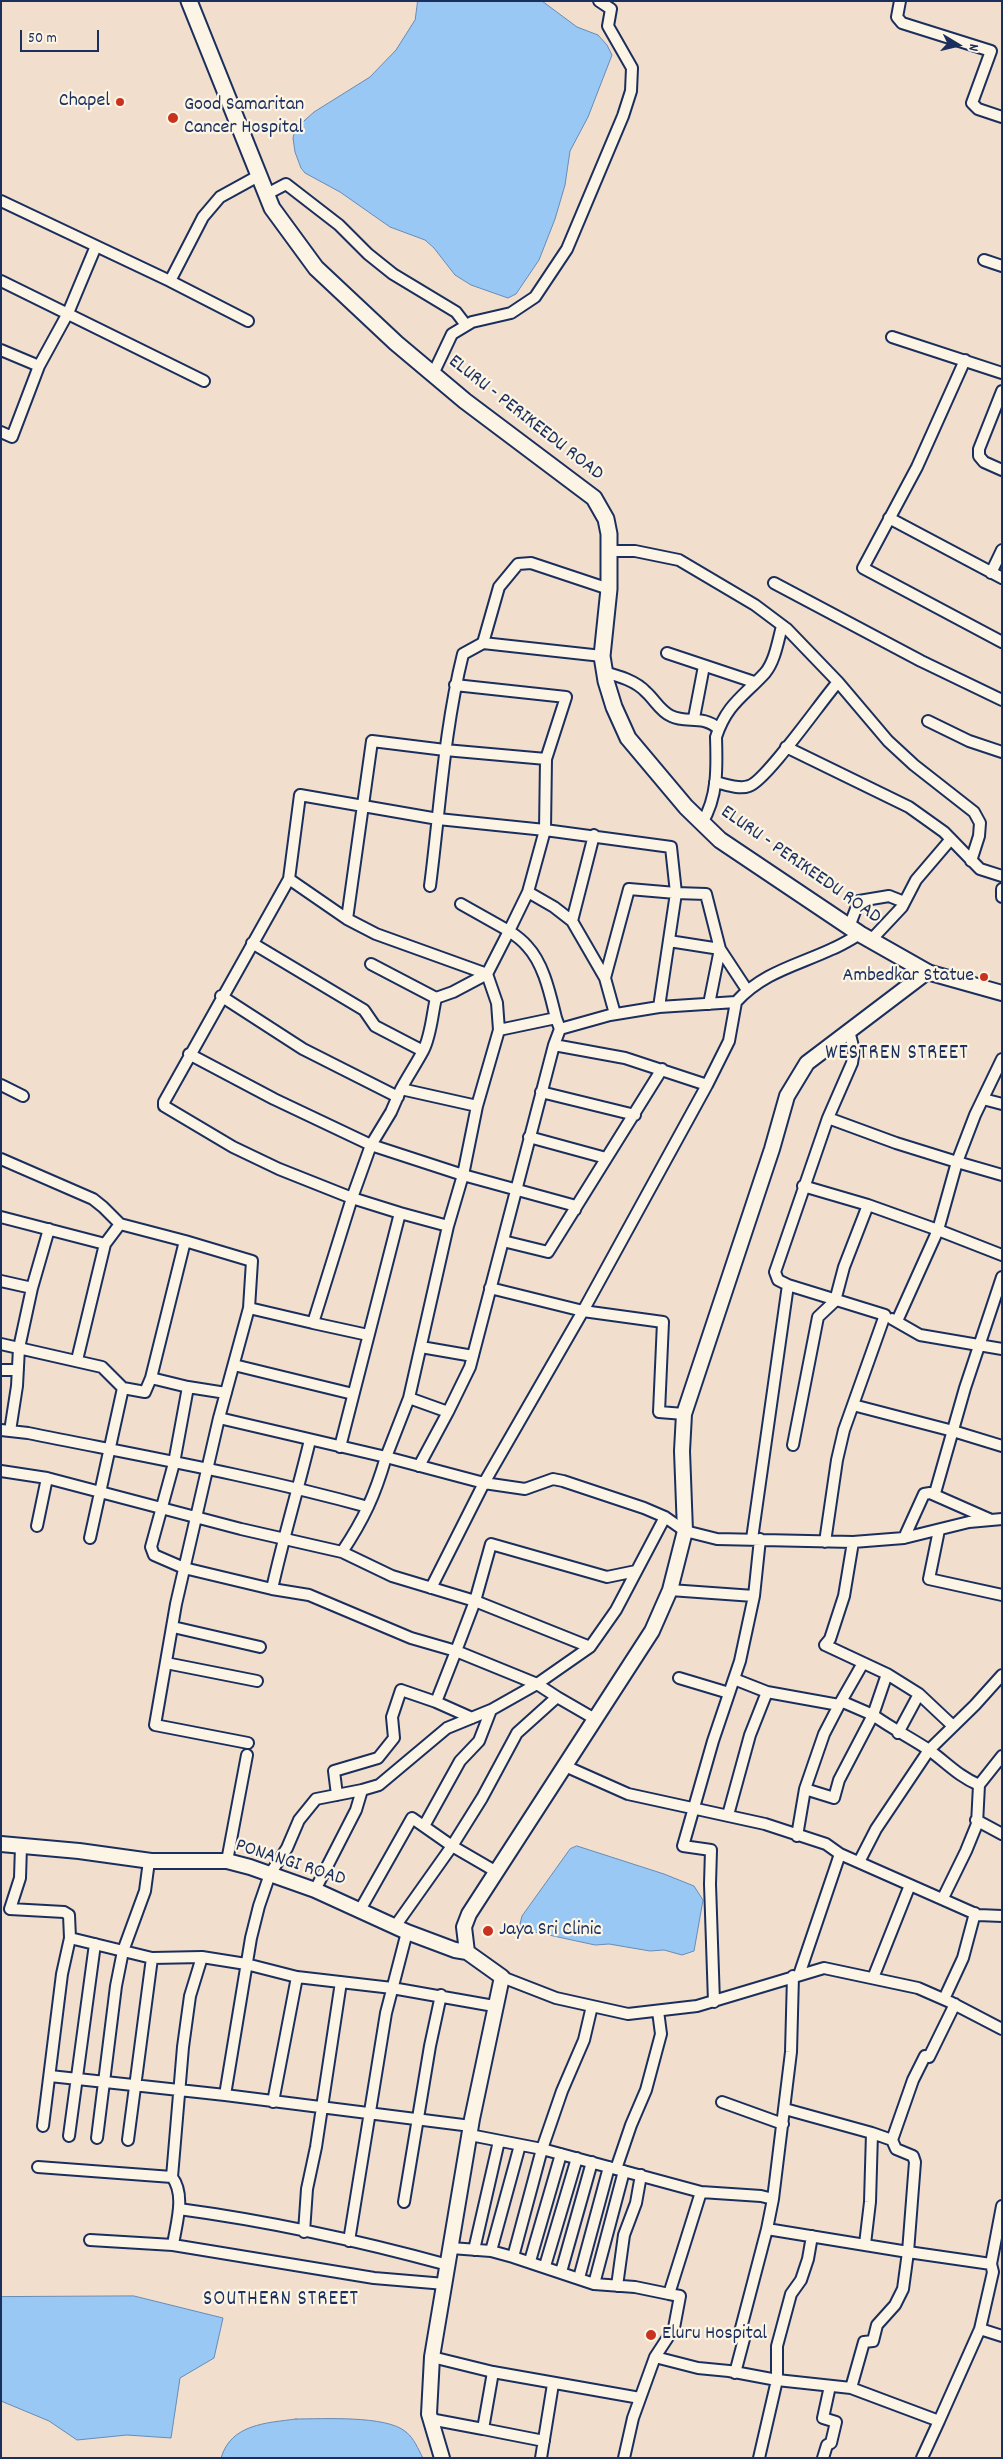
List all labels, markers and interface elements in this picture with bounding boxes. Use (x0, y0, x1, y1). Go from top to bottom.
scale bar (22, 20, 101, 52)
north arrow (933, 20, 983, 70)
text: 50 m (28, 28, 57, 50)
text: N (962, 42, 983, 52)
place label: Chapel (59, 90, 110, 114)
place label: Good Samaritan Cancer Hospital (184, 94, 304, 141)
marker: Chapel (114, 96, 126, 108)
marker: Good Samaritan Cancer Hospital (166, 111, 180, 125)
street label: ELURU - PERIKEEDU ROAD (442, 351, 608, 487)
street label: ELURU - PERIKEEDU ROAD (715, 801, 885, 931)
place label: Ambedkar Statue (843, 965, 974, 989)
marker: Ambedkar Statue (978, 971, 990, 983)
district label: WESTREN STREET (823, 1042, 971, 1068)
street label: PONANGI ROAD (232, 1835, 348, 1893)
place label: Jaya Sri Clinic (499, 1919, 601, 1943)
marker: Jaya Sri Clinic (481, 1924, 495, 1938)
district label: SOUTHERN STREET (201, 2288, 361, 2314)
place label: Eluru Hospital (662, 2323, 767, 2347)
marker: Eluru Hospital (644, 2328, 658, 2342)

